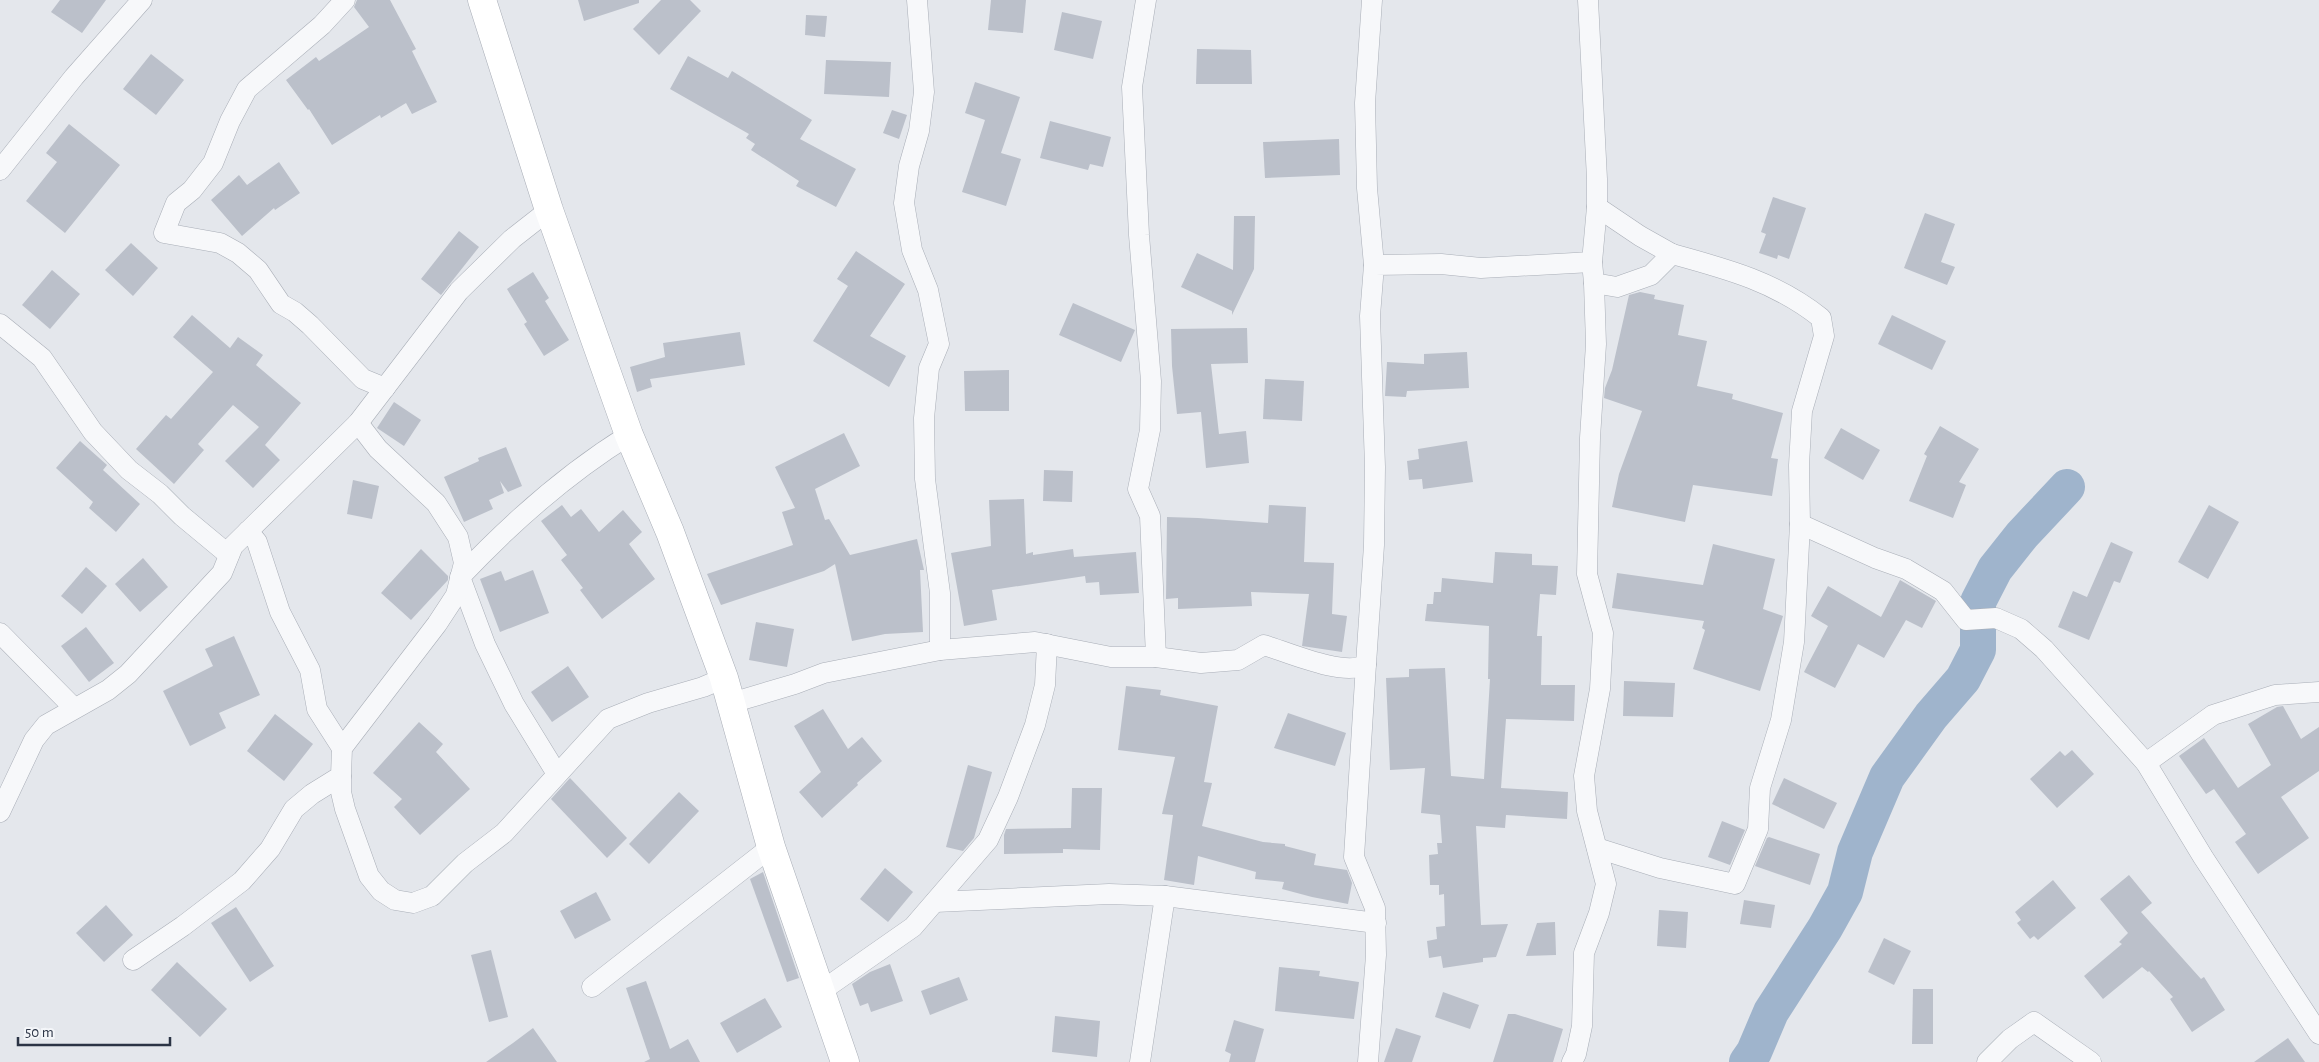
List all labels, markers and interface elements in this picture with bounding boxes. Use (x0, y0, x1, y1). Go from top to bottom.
scale bar (18, 1014, 170, 1046)
text: 50 m (25, 1025, 54, 1040)

